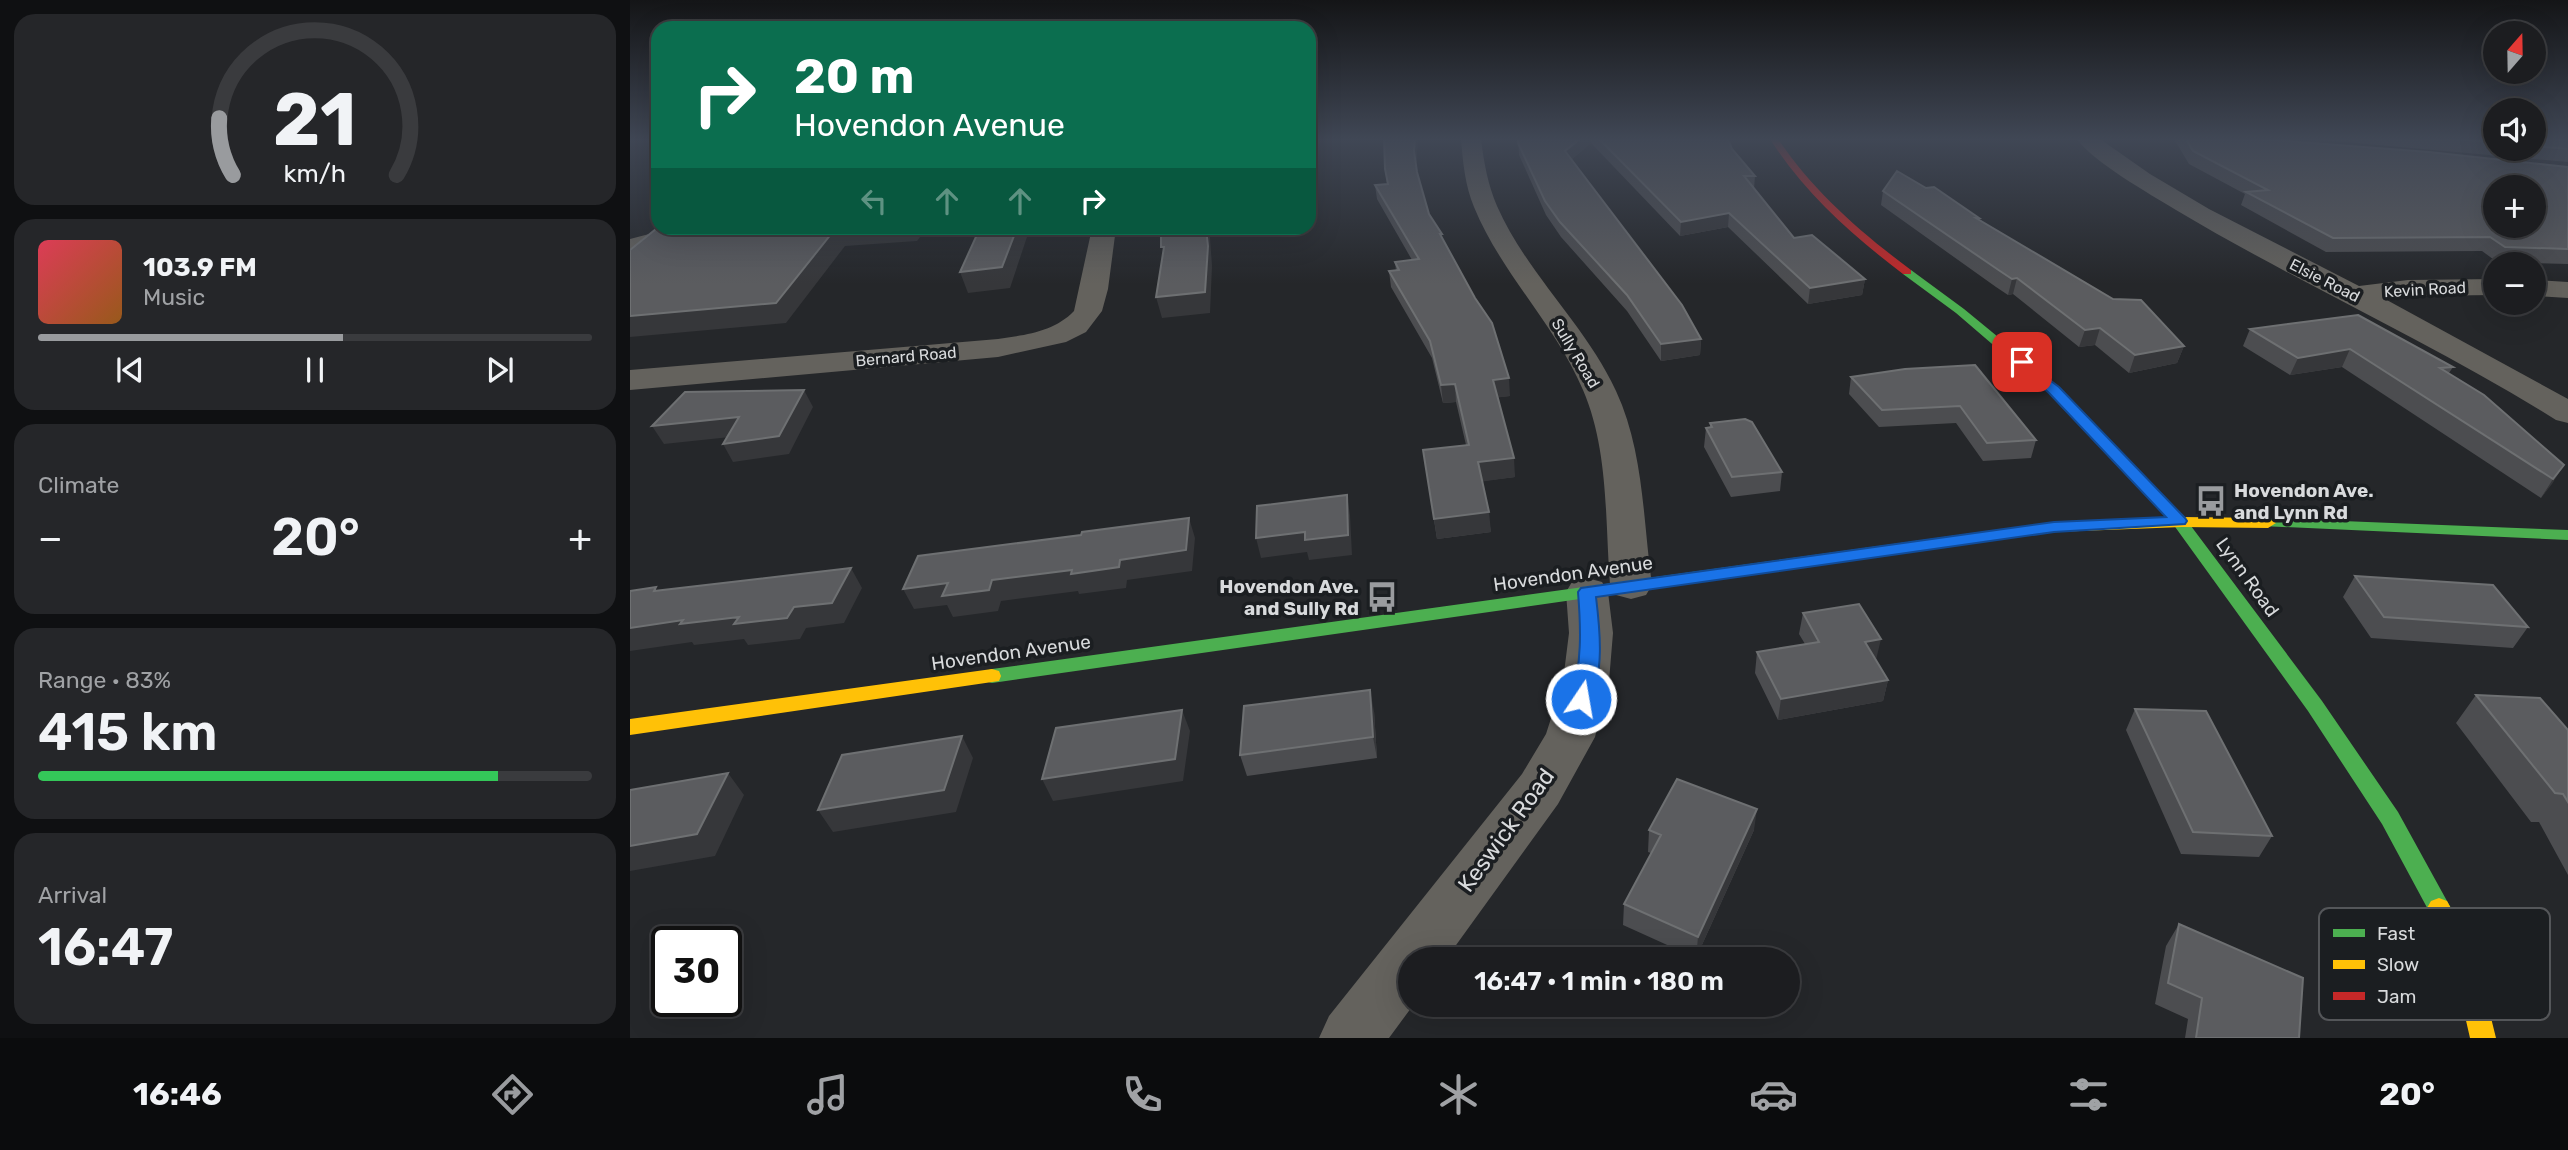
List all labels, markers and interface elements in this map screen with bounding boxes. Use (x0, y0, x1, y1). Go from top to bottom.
north arrow (2483, 21, 2546, 84)
map controls (2483, 21, 2546, 315)
text: 20 m (794, 47, 915, 105)
icon: right (679, 49, 770, 140)
text: 21 (273, 78, 357, 164)
button: sound (2483, 98, 2546, 161)
text: Hovendon Avenue (794, 106, 1065, 144)
text: km/h (284, 159, 346, 188)
button: + (2483, 175, 2546, 238)
icon: left (855, 182, 893, 220)
icon: ahead (928, 182, 966, 220)
icon: ahead (1001, 182, 1039, 220)
icon: right (1074, 182, 1112, 220)
text: 103.9 FM (143, 252, 257, 283)
button: − (2483, 252, 2546, 315)
street label: Elsie Road (2286, 255, 2363, 306)
street label: Kevin Road (2384, 278, 2467, 301)
text: Music (143, 283, 205, 311)
street label: Sully Road (1547, 315, 1604, 391)
pin (1992, 332, 2052, 392)
street label: Bernard Road (855, 343, 957, 370)
icon: arrive (2003, 343, 2041, 381)
icon: previous (111, 351, 149, 389)
icon: pause (296, 351, 334, 389)
icon: next (481, 351, 519, 389)
text: Climate (38, 471, 119, 499)
place label: Hovendon Ave. and Lynn Rd (2234, 479, 2374, 524)
bus stop icon: Hovendon Ave. and Lynn Rd (2194, 484, 2228, 518)
text: 20° (271, 506, 360, 568)
text: − (38, 515, 63, 561)
text: + (568, 515, 592, 561)
street label: Lynn Road (2211, 533, 2284, 621)
street label: Hovendon Avenue (1492, 551, 1654, 596)
place label: Hovendon Ave. and Sully Rd (1219, 575, 1359, 620)
bus stop icon: Hovendon Ave. and Sully Rd (1365, 580, 1399, 614)
street label: Hovendon Avenue (930, 630, 1092, 675)
position arrow (1544, 662, 1618, 736)
text: Range · 83% (38, 666, 171, 694)
text: 415 km (38, 701, 217, 763)
street label: Keswick Road (1452, 763, 1560, 897)
text: Arrival (38, 881, 107, 909)
legend (2319, 908, 2550, 1020)
text: 16:47 (38, 916, 173, 978)
text: Fast (2377, 922, 2416, 945)
speed limit sign: 30 (651, 926, 742, 1017)
text: Slow (2377, 953, 2419, 976)
text: 16:47 · 1 min · 180 m (1474, 966, 1724, 997)
text: Jam (2377, 985, 2416, 1008)
icon: directions (488, 1070, 537, 1119)
icon: music (803, 1070, 852, 1119)
icon: phone (1118, 1070, 1167, 1119)
icon: climate (1434, 1070, 1483, 1119)
icon: car (1749, 1070, 1798, 1119)
icon: filters (2064, 1070, 2113, 1119)
text: 16:46 (133, 1075, 222, 1113)
text: 20° (2379, 1075, 2435, 1113)

